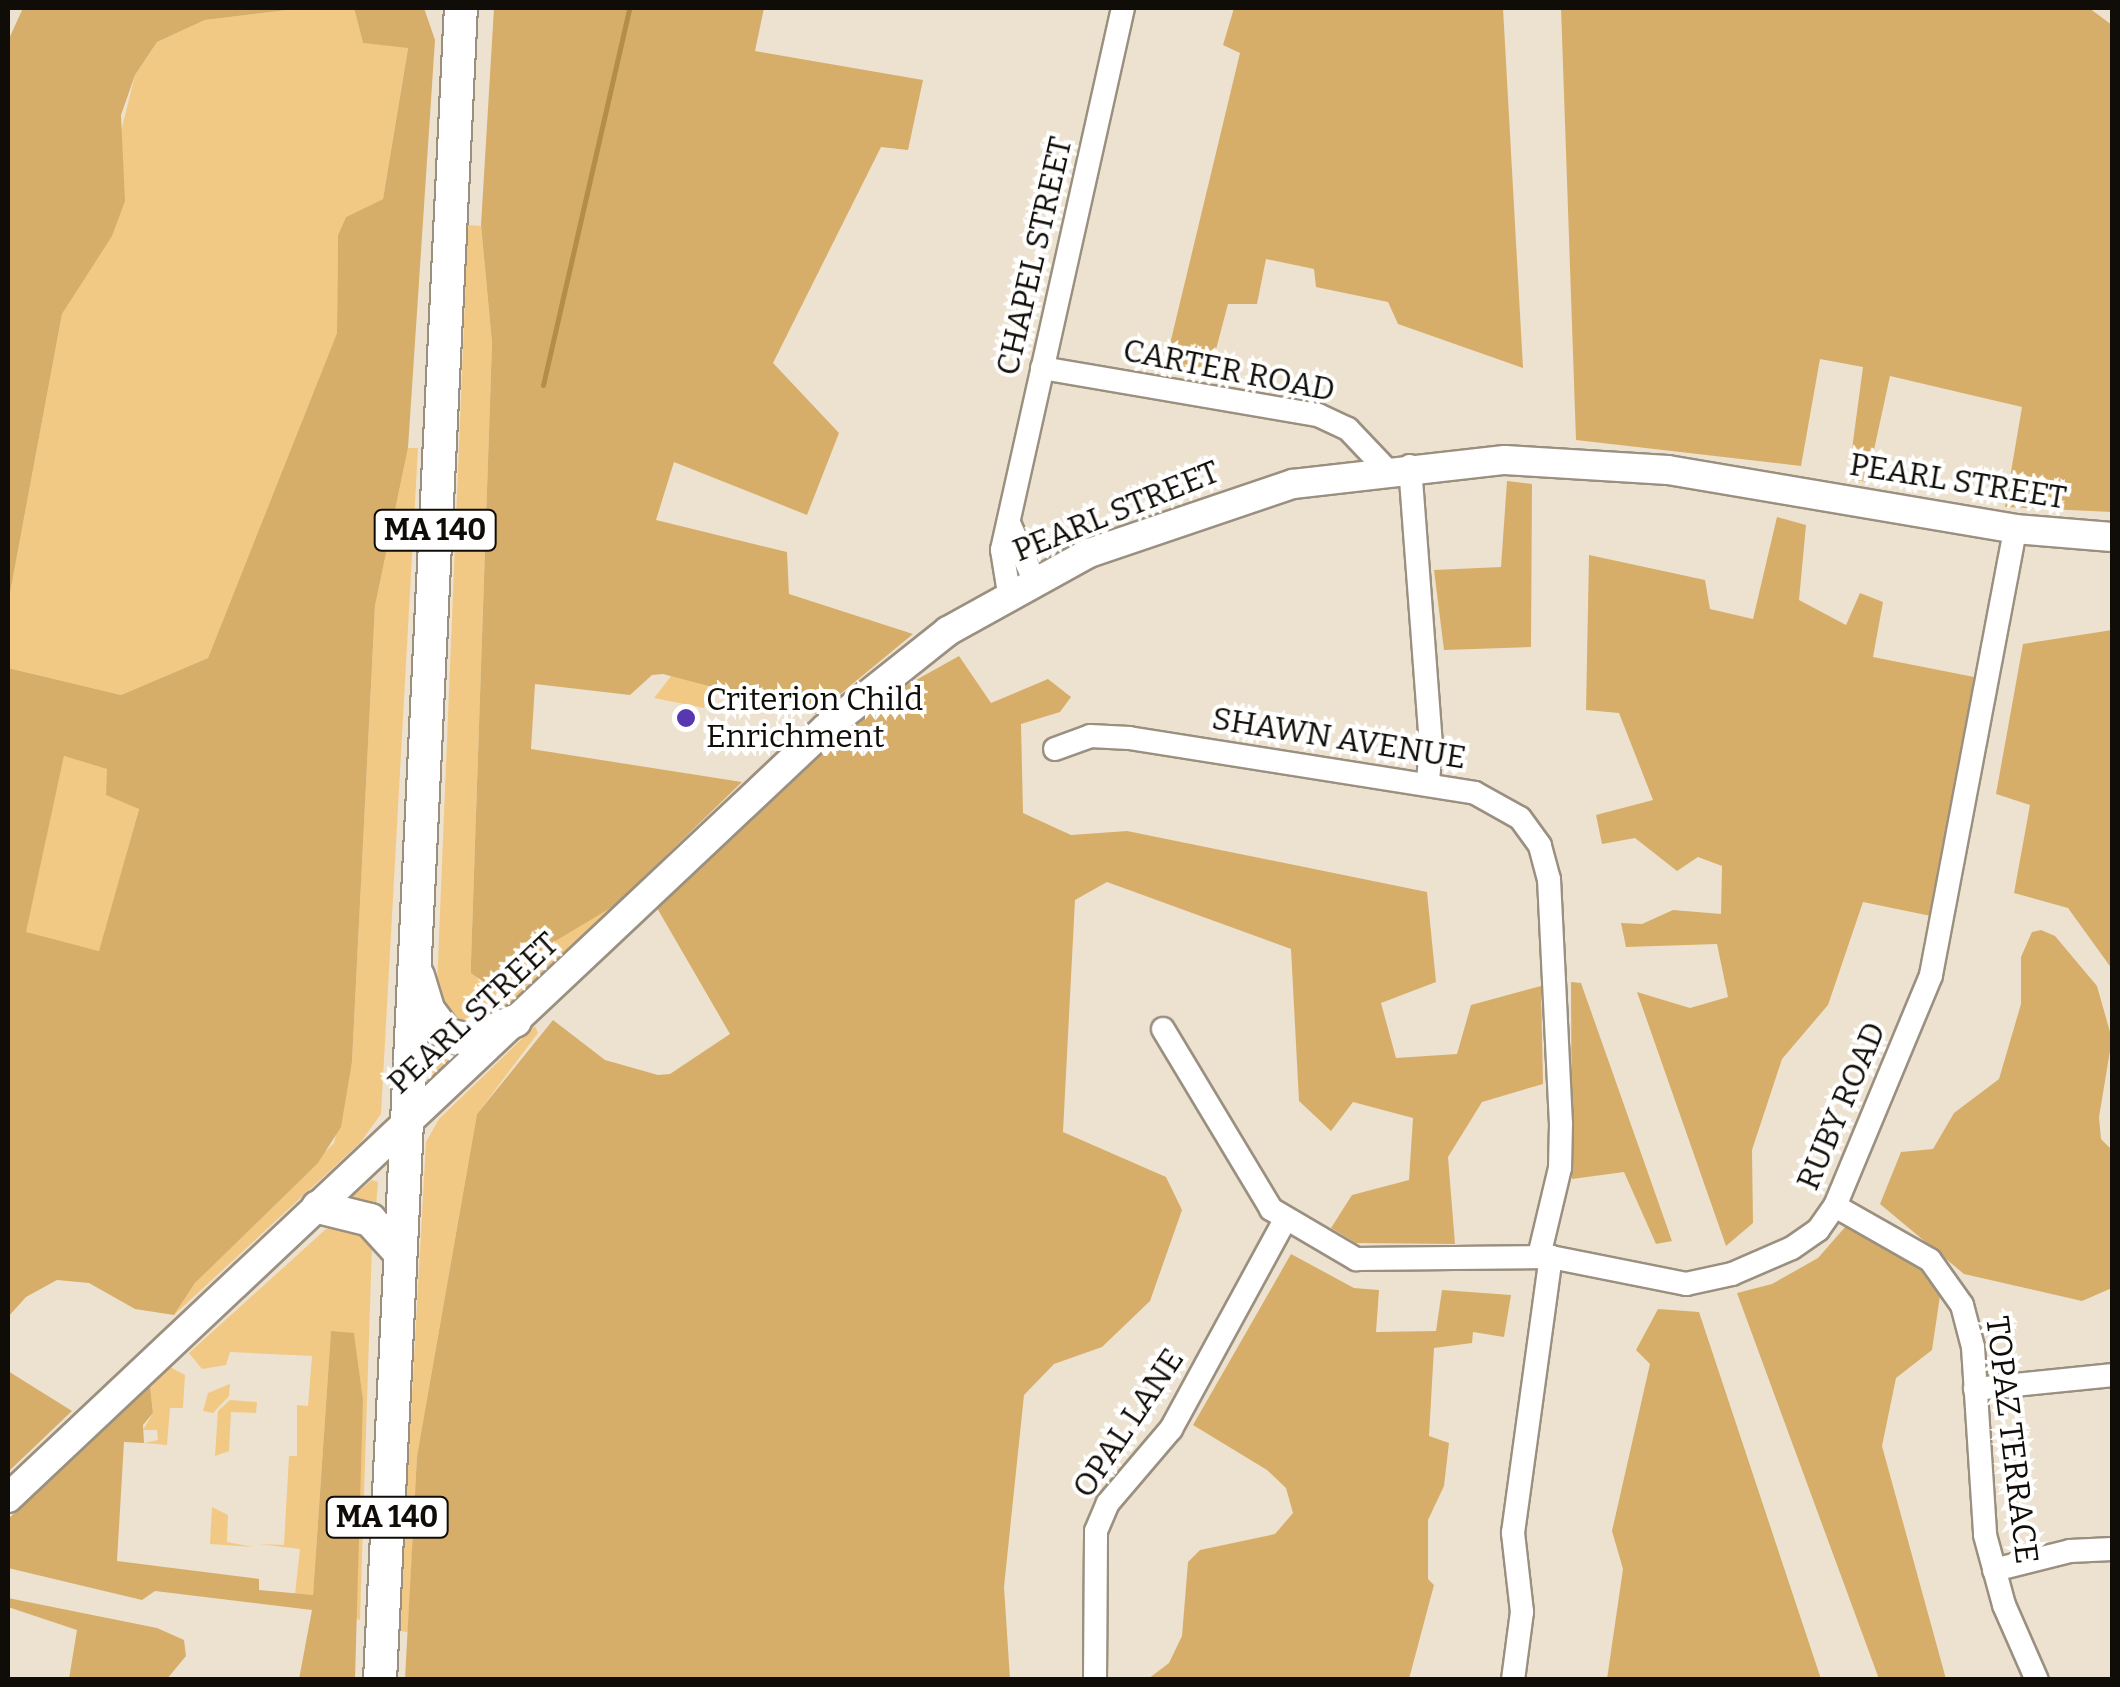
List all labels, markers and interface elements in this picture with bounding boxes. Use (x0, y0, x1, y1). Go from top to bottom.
street label: CHAPEL STREET (988, 133, 1080, 379)
street label: CARTER ROAD (1120, 331, 1338, 409)
street label: PEARL STREET (1847, 445, 2069, 517)
street label: PEARL STREET (1007, 452, 1225, 570)
road number: MA 140 (372, 505, 498, 555)
place label: Criterion Child Enrichment (706, 681, 923, 756)
street label: SHAWN AVENUE (1209, 699, 1469, 777)
marker: Criterion Child Enrichment (675, 707, 697, 729)
street label: PEARL STREET (380, 924, 566, 1102)
street label: RUBY ROAD (1789, 1017, 1893, 1195)
street label: TOPAZ TERRACE (1978, 1314, 2046, 1566)
street label: OPAL LANE (1064, 1341, 1192, 1505)
road number: MA 140 (324, 1492, 450, 1542)

